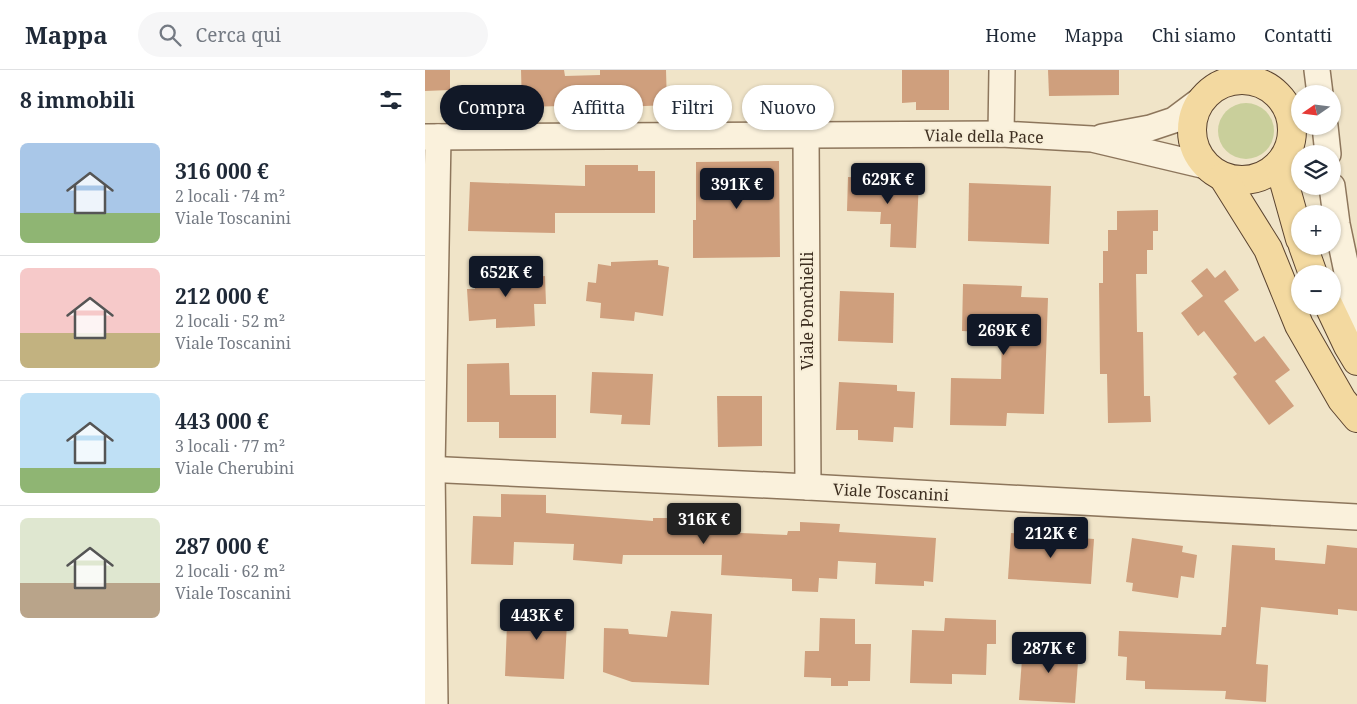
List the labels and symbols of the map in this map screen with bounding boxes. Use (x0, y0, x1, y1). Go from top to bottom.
north arrow (1291, 85, 1341, 135)
street label: Viale della Pace (924, 124, 1044, 148)
pin: 629K € (847, 162, 929, 205)
pin: 391K € (696, 168, 778, 210)
street label: Viale Ponchielli (796, 252, 818, 370)
pin: 652K € (465, 256, 547, 298)
pin: 269K € (963, 314, 1045, 356)
street label: Viale Toscanini (833, 478, 949, 506)
pin: 316K € (663, 502, 745, 545)
pin: 212K € (1010, 516, 1092, 559)
pin: 443K € (496, 598, 578, 641)
pin: 287K € (1008, 632, 1090, 674)

